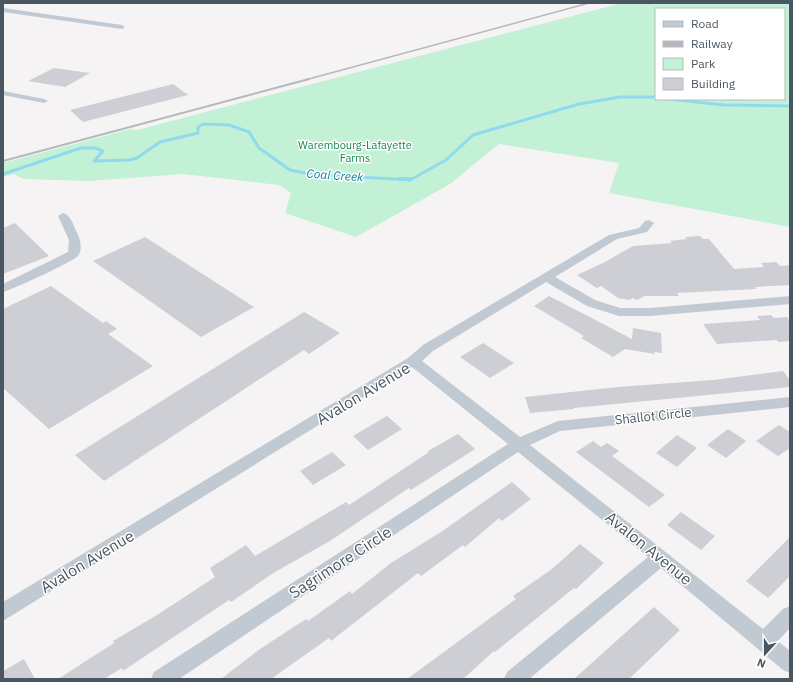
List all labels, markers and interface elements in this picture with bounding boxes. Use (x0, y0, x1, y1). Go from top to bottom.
legend (655, 8, 785, 100)
text: Road (691, 16, 719, 31)
text: Railway (691, 36, 733, 51)
text: Park (691, 56, 716, 71)
text: Building (691, 76, 736, 91)
park label: Warembourg-Lafayette Farms (298, 138, 412, 165)
water label: Coal Creek (306, 166, 365, 185)
street label: Avalon Avenue (313, 357, 414, 429)
street label: Shallot Circle (614, 404, 692, 428)
street label: Avalon Avenue (602, 507, 697, 589)
street label: Sagrimore Circle (285, 521, 395, 603)
street label: Avalon Avenue (37, 525, 138, 597)
north arrow (745, 634, 785, 674)
text: N (755, 655, 768, 671)

